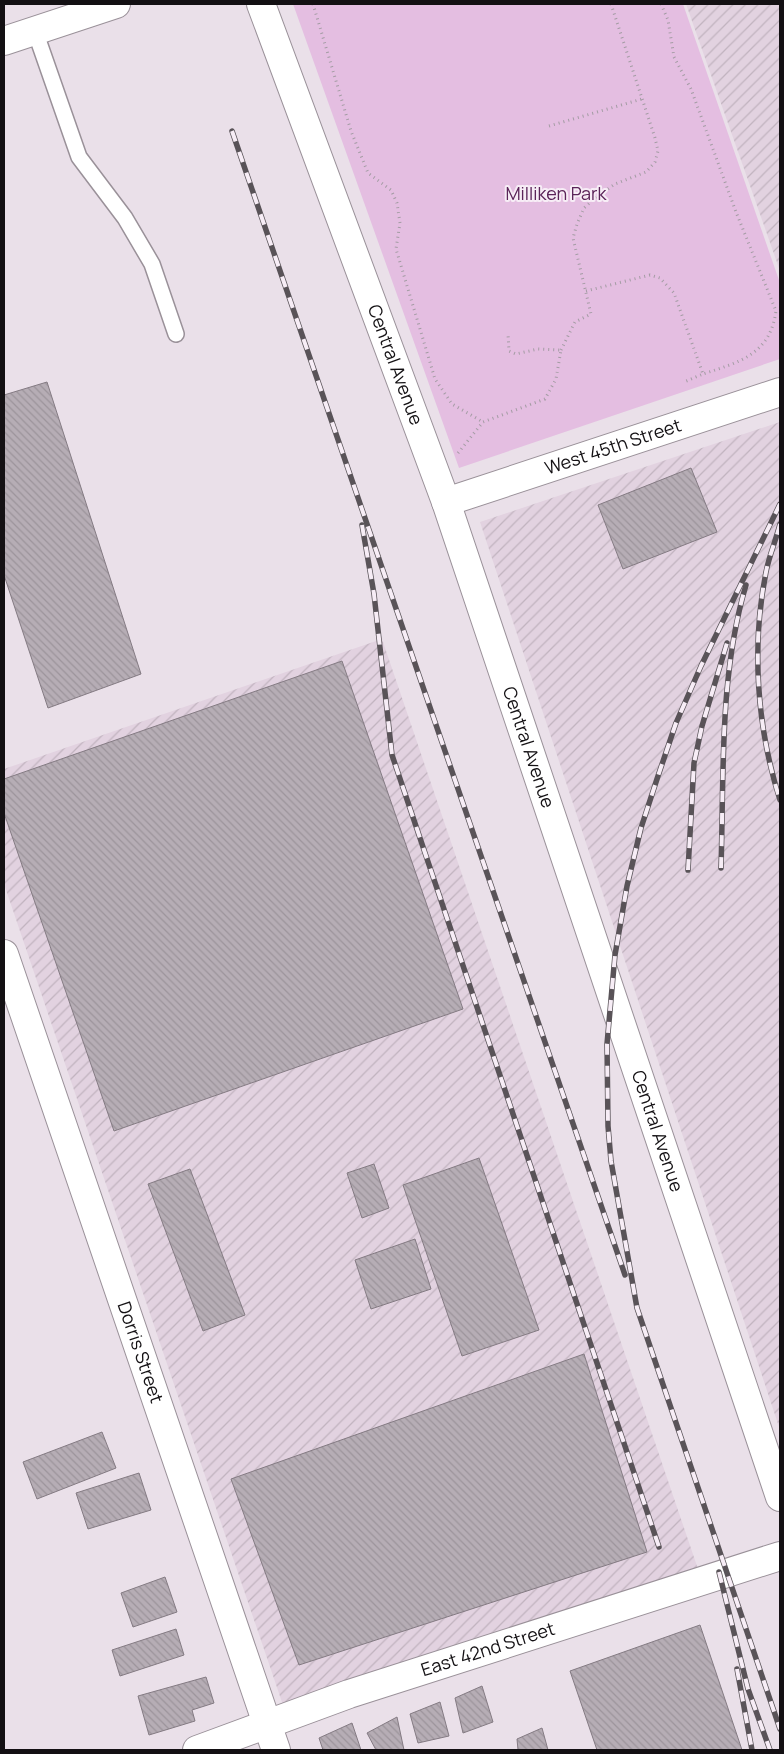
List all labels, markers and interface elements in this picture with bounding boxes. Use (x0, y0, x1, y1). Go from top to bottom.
park label: Milliken Park (505, 181, 608, 205)
street label: Central Avenue (363, 301, 429, 428)
street label: West 45th Street (542, 412, 684, 480)
street label: Central Avenue (498, 683, 561, 811)
street label: Central Avenue (627, 1067, 690, 1195)
street label: Dorris Street (113, 1298, 170, 1406)
street label: East 42nd Street (418, 1616, 558, 1681)

